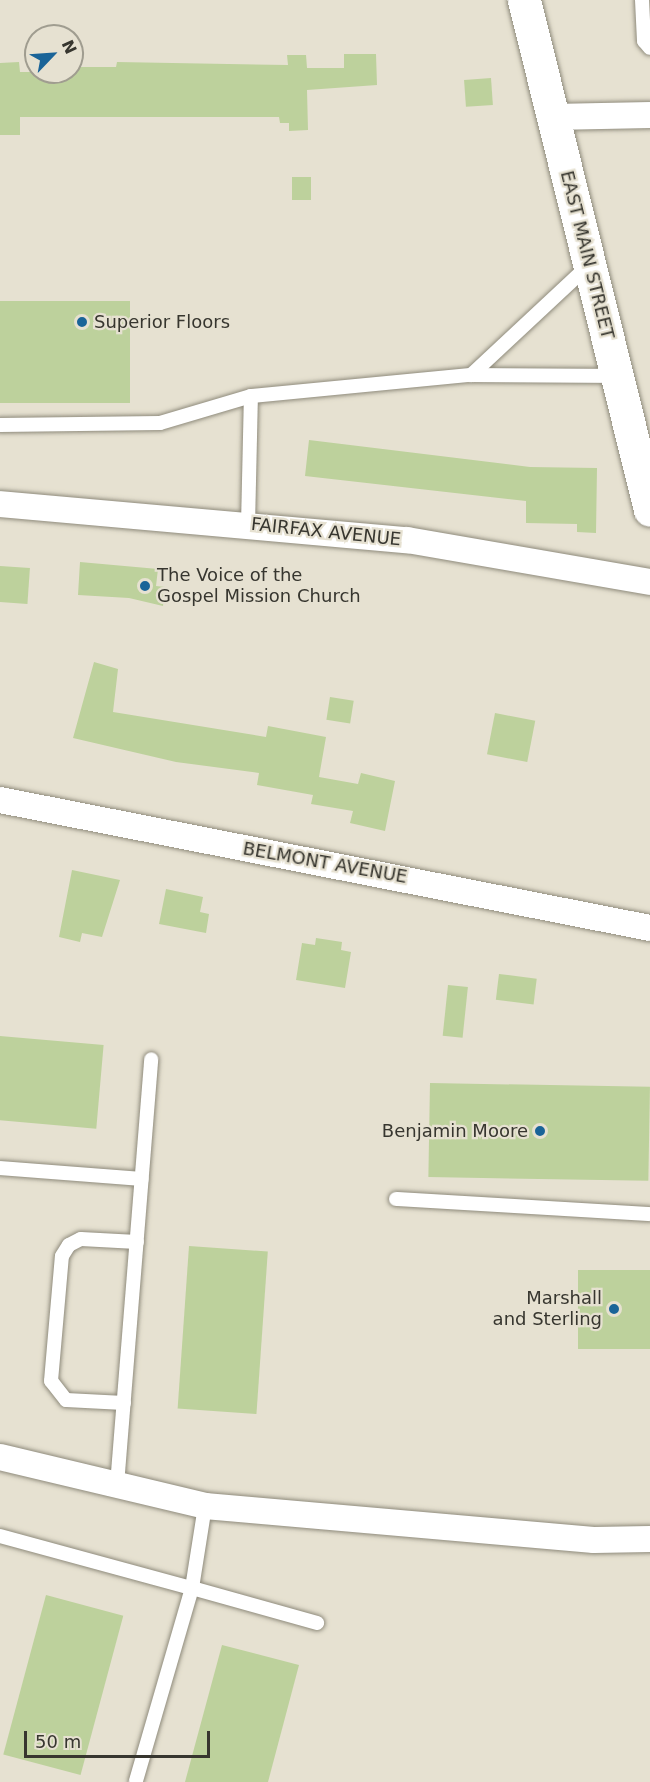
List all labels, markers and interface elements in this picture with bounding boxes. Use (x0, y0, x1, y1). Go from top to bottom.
north arrow (24, 24, 84, 84)
text: N (58, 37, 80, 57)
street label: EAST MAIN STREET (556, 169, 618, 341)
place label: Superior Floors (94, 311, 230, 333)
marker: Superior Floors (75, 315, 89, 329)
street label: FAIRFAX AVENUE (250, 513, 402, 551)
place label: The Voice of the Gospel Mission Church (157, 565, 361, 608)
marker: The Voice of the Gospel Mission Church (138, 579, 152, 593)
street label: BELMONT AVENUE (241, 838, 409, 888)
place label: Benjamin Moore (382, 1120, 528, 1142)
marker: Benjamin Moore (533, 1124, 547, 1138)
place label: Marshall and Sterling (493, 1288, 602, 1330)
marker: Marshall and Sterling (607, 1302, 621, 1316)
scale bar (27, 1719, 213, 1757)
text: 50 m (35, 1731, 81, 1752)

